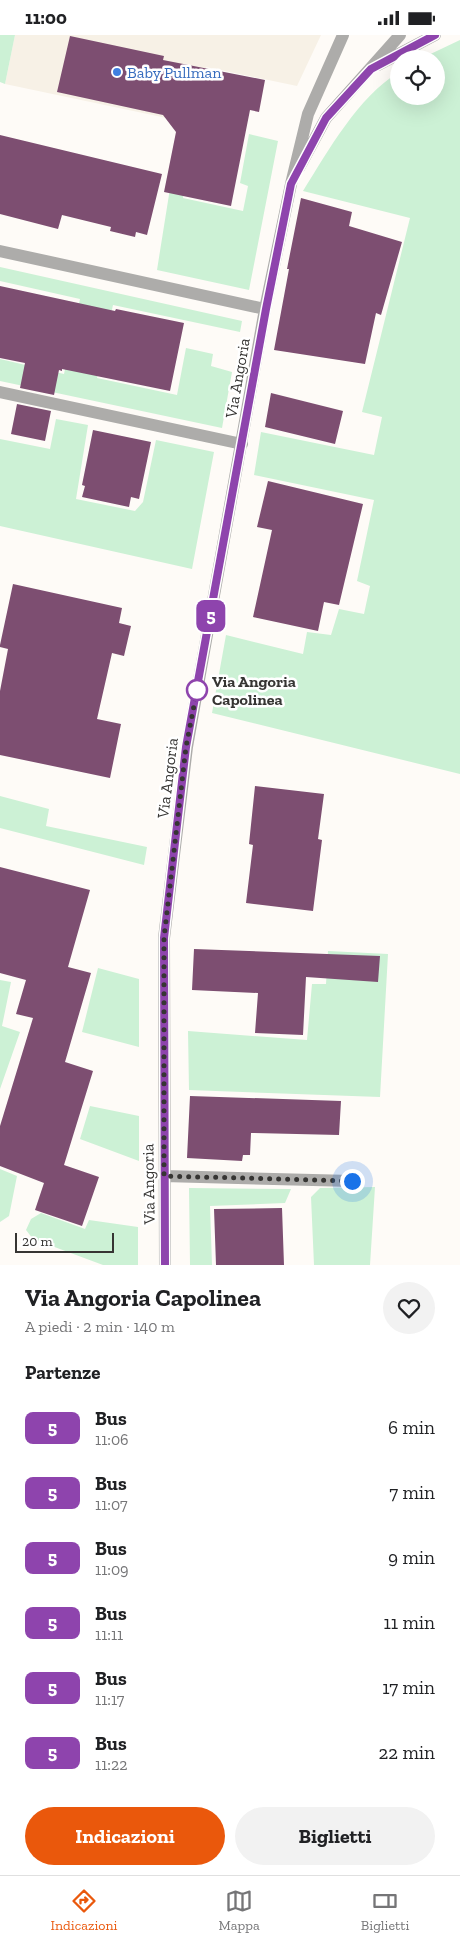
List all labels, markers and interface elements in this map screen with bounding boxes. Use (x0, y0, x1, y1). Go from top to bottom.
text: 11:00 (25, 6, 67, 29)
map controls (390, 50, 445, 105)
button: locate (390, 50, 445, 105)
place label: Baby Pullman (127, 63, 222, 82)
marker: Baby Pullman (111, 66, 123, 78)
street label: Via Angoria (221, 336, 254, 421)
line badge: 5 (195, 600, 227, 632)
text: 5 (206, 605, 216, 627)
place label: Via Angoria Capolinea (212, 672, 296, 709)
marker: Via Angoria Capolinea (186, 679, 208, 701)
street label: Via Angoria (153, 737, 182, 820)
street label: Via Angoria (138, 1143, 159, 1226)
your location (340, 1169, 365, 1194)
scale bar (15, 1230, 114, 1253)
text: 20 m (22, 1233, 53, 1250)
button: heart (383, 1282, 435, 1334)
text: Via Angoria Capolinea (25, 1283, 261, 1312)
text: A piedi · 2 min · 140 m (25, 1317, 175, 1336)
text: Partenze (25, 1361, 101, 1384)
text: Bus (95, 1407, 127, 1430)
text: 6 min (388, 1416, 435, 1439)
text: 5 (48, 1417, 57, 1439)
text: 11:06 (95, 1430, 129, 1449)
text: Bus (95, 1472, 127, 1495)
text: 7 min (389, 1481, 435, 1504)
text: 5 (48, 1482, 57, 1504)
text: 11:07 (95, 1495, 128, 1514)
text: Bus (95, 1537, 127, 1560)
text: 9 min (388, 1546, 435, 1569)
text: 5 (48, 1547, 57, 1569)
text: 11:09 (95, 1560, 129, 1579)
text: Bus (95, 1602, 127, 1625)
text: 11 min (383, 1611, 435, 1634)
text: 5 (48, 1612, 57, 1634)
text: 11:11 (95, 1625, 123, 1644)
text: Bus (95, 1667, 127, 1690)
text: 17 min (382, 1676, 435, 1699)
text: 5 (48, 1677, 57, 1699)
text: 11:17 (95, 1690, 124, 1709)
text: Bus (95, 1732, 127, 1755)
text: 22 min (379, 1741, 435, 1764)
text: 5 (48, 1742, 57, 1764)
text: 11:22 (95, 1755, 127, 1774)
button: Indicazioni (25, 1807, 225, 1865)
button: Biglietti (235, 1807, 435, 1865)
tab: Indicazioni (51, 1887, 117, 1934)
tab: Mappa (219, 1887, 260, 1934)
tab: Biglietti (361, 1887, 409, 1934)

